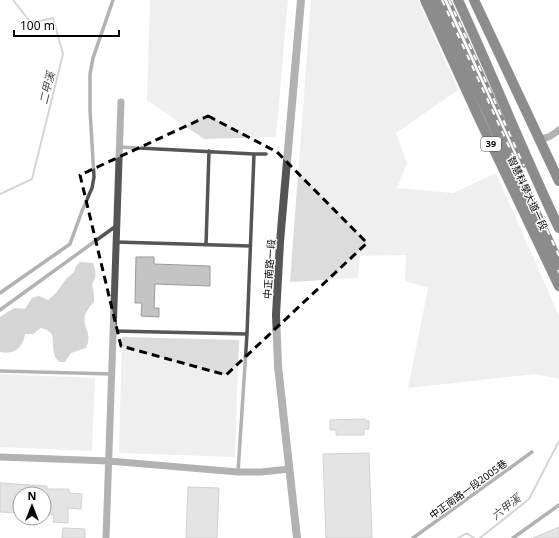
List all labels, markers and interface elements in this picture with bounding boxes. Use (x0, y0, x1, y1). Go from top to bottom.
scale bar (14, 12, 119, 38)
text: 100 m (20, 17, 55, 34)
water label: 二甲溪 (35, 68, 58, 106)
road number: 39 (481, 137, 501, 151)
street label: 智慧科學大道一段 (505, 154, 551, 232)
street label: 中正南路一段 (260, 239, 278, 299)
street label: 中正南路一段2005巷 (426, 456, 510, 522)
north arrow (12, 486, 52, 526)
text: N (28, 488, 36, 503)
water label: 六甲溪 (488, 489, 525, 523)

